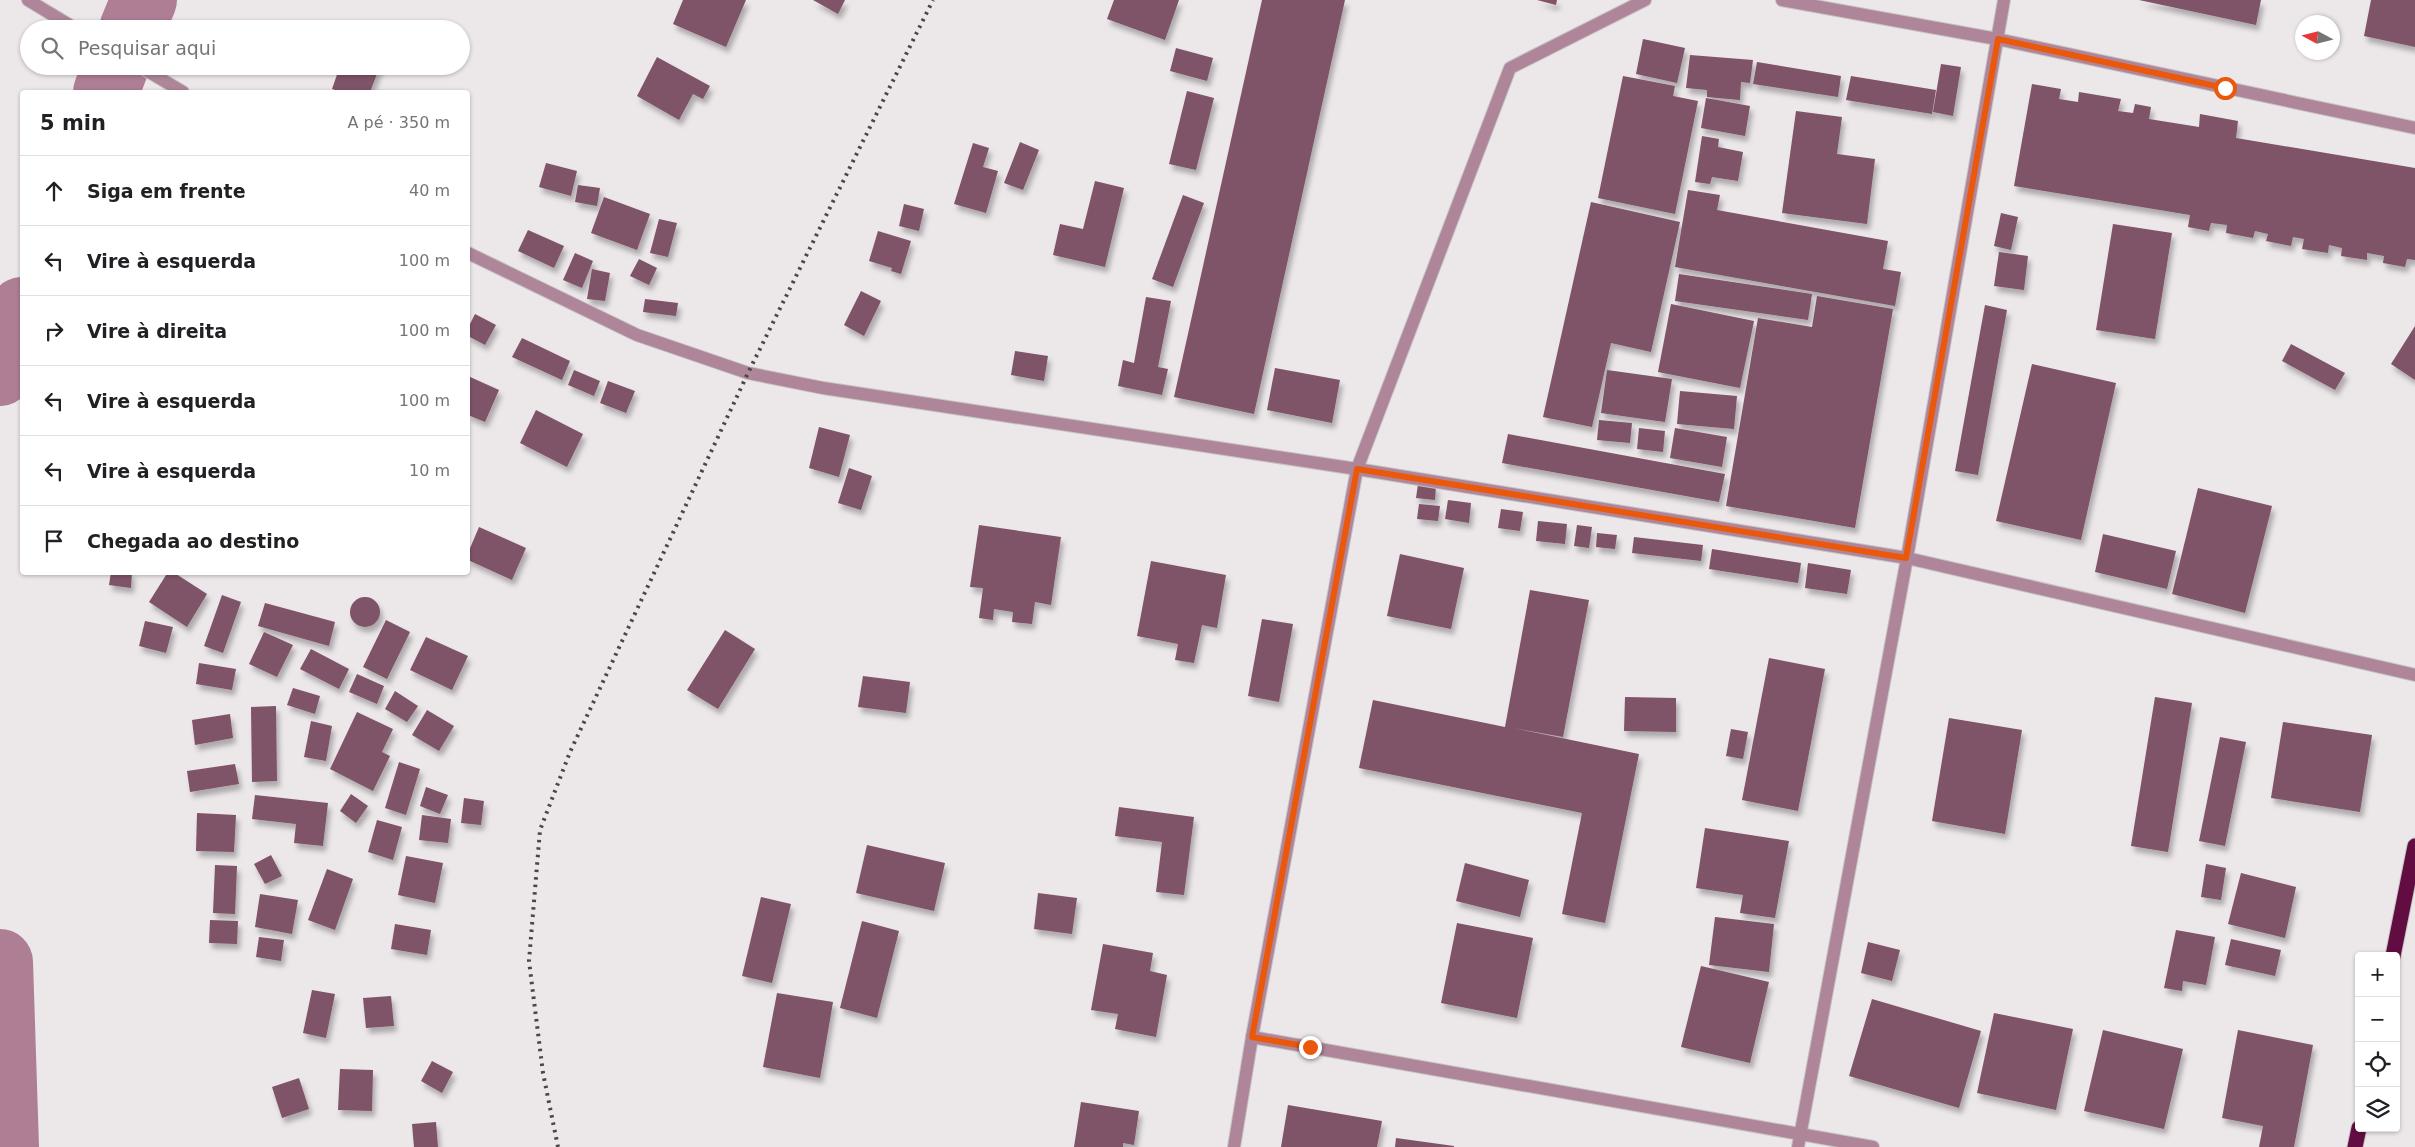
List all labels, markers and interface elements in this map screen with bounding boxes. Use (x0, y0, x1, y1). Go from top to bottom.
north arrow (2295, 15, 2340, 60)
search box (20, 20, 470, 75)
icon: search (38, 34, 66, 62)
text: Pesquisar aqui (78, 37, 216, 59)
route start (2214, 77, 2237, 100)
text: 5 min (40, 111, 106, 135)
text: A pé · 350 m (348, 113, 450, 132)
icon: ahead (40, 177, 68, 205)
text: Siga em frente (87, 180, 246, 202)
text: 40 m (409, 181, 450, 200)
icon: left (40, 247, 68, 275)
text: Vire à esquerda (87, 250, 256, 272)
text: 100 m (399, 251, 450, 270)
icon: right (40, 317, 68, 345)
text: Vire à direita (87, 320, 227, 342)
text: 100 m (399, 321, 450, 340)
icon: left (40, 387, 68, 415)
text: Vire à esquerda (87, 390, 256, 412)
text: 100 m (399, 391, 450, 410)
icon: left (40, 457, 68, 485)
text: Vire à esquerda (87, 460, 256, 482)
text: 10 m (409, 461, 450, 480)
icon: arrive (40, 527, 68, 555)
text: Chegada ao destino (87, 530, 299, 552)
map controls (2355, 952, 2400, 1132)
button: + (2355, 952, 2400, 997)
button: − (2355, 997, 2400, 1042)
route end (1299, 1036, 1322, 1059)
button: locate (2355, 1042, 2400, 1087)
button: layers (2355, 1087, 2400, 1132)

